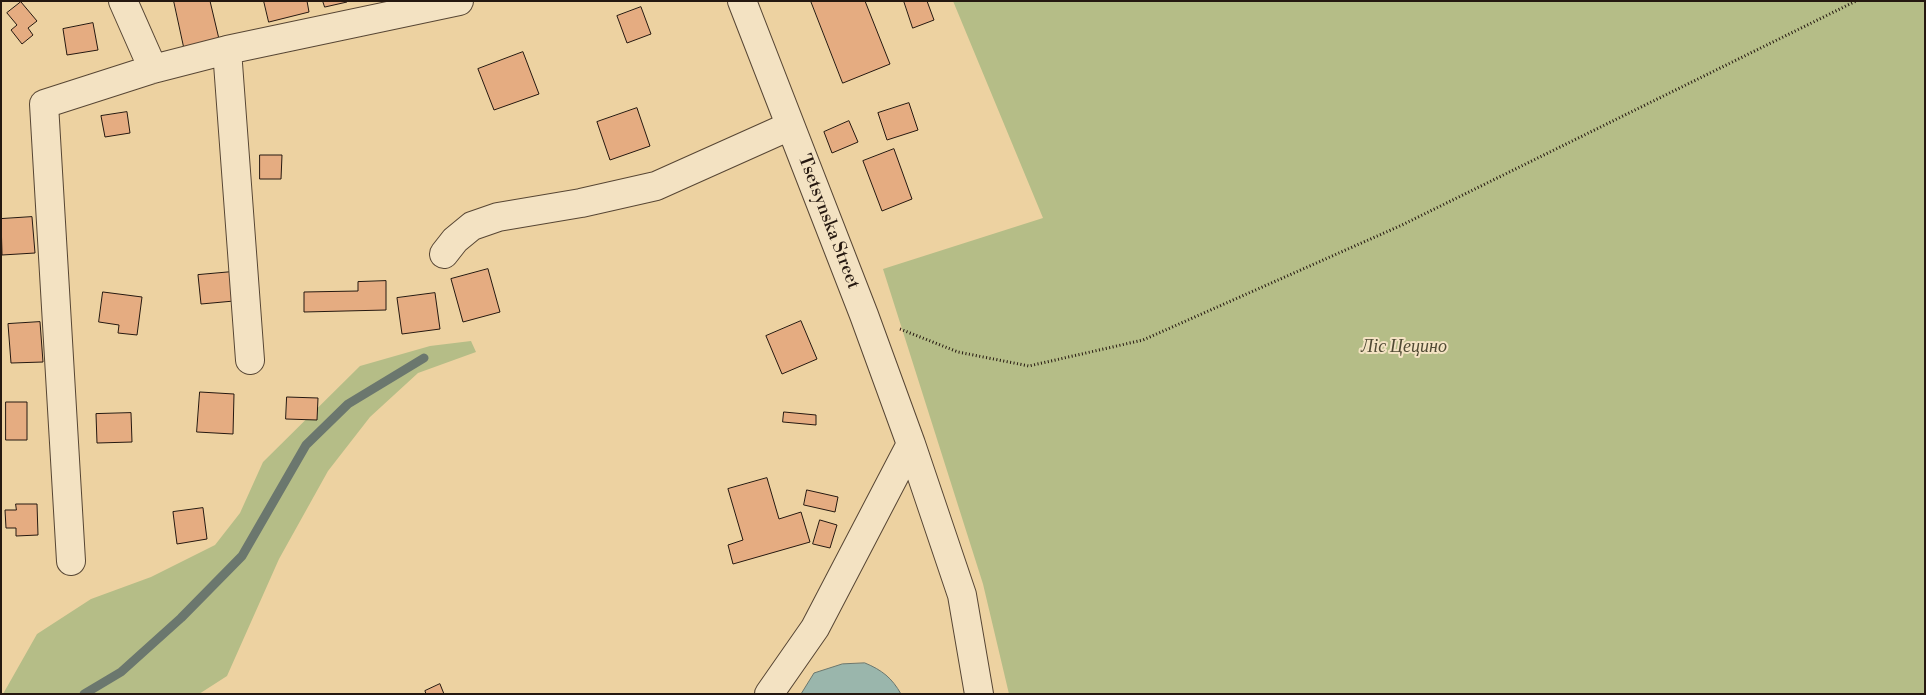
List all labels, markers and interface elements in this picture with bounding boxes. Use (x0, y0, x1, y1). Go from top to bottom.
street label: Tsetsynska Street (792, 152, 864, 292)
park label: Ліс Цецино (1361, 337, 1447, 359)

